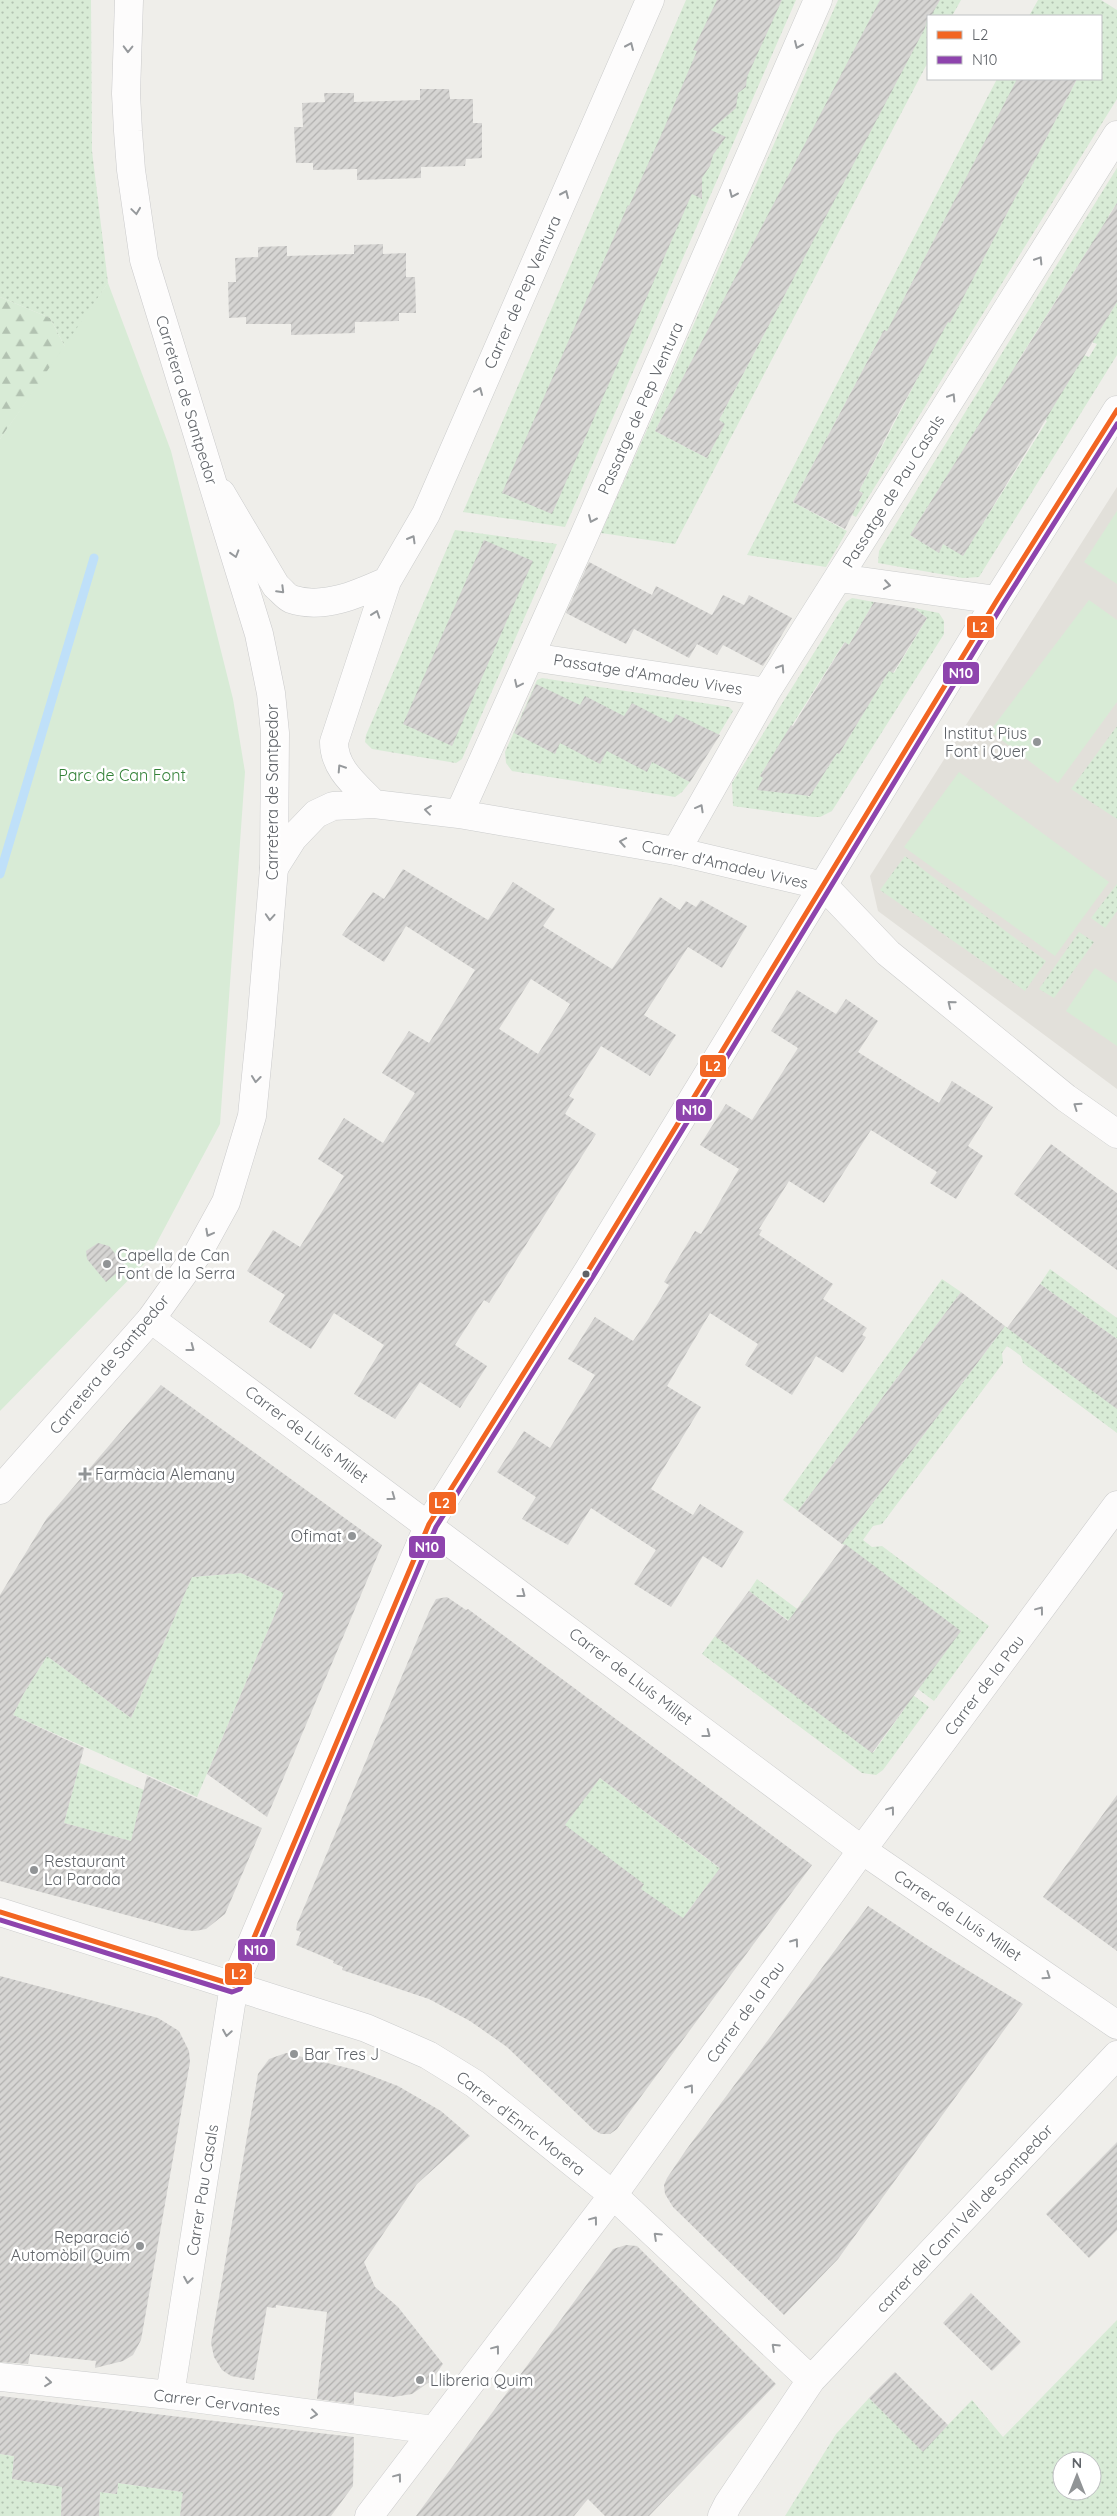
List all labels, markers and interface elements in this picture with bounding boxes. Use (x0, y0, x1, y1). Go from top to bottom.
legend (927, 15, 1102, 80)
text: L2 (972, 25, 988, 44)
one-way arrow (794, 40, 805, 49)
one-way arrow (624, 42, 634, 51)
one-way arrow (122, 45, 133, 53)
text: N10 (972, 50, 997, 69)
one-way arrow (729, 189, 740, 198)
one-way arrow (558, 190, 569, 199)
one-way arrow (131, 206, 141, 215)
street label: Carrer de Pep Ventura (479, 212, 565, 372)
one-way arrow (1032, 256, 1042, 265)
street label: Carretera de Santpedor (152, 313, 222, 487)
street label: Passatge de Pep Ventura (593, 319, 687, 497)
one-way arrow (472, 387, 483, 396)
one-way arrow (946, 394, 956, 403)
street label: Passatge de Pau Casals (838, 411, 948, 571)
one-way arrow (587, 514, 598, 523)
one-way arrow (405, 536, 415, 545)
one-way arrow (229, 550, 239, 558)
one-way arrow (883, 579, 891, 590)
one-way arrow (275, 584, 284, 593)
one-way arrow (370, 610, 380, 619)
line badge: L2 (966, 615, 995, 639)
text: L2 (972, 618, 988, 636)
street label: Passatge d'Amadeu Vives (552, 649, 744, 699)
line badge: N10 (942, 661, 980, 685)
one-way arrow (775, 664, 784, 673)
text: N10 (949, 664, 974, 682)
one-way arrow (514, 679, 525, 688)
street label: Carretera de Santpedor (262, 704, 282, 880)
place label: Institut Pius Font i Quer (944, 723, 1027, 761)
marker: Institut Pius Font i Quer (1031, 736, 1043, 748)
one-way arrow (338, 764, 347, 773)
park label: Parc de Can Font (58, 765, 186, 785)
one-way arrow (423, 805, 431, 816)
one-way arrow (694, 805, 704, 814)
street label: Carrer d'Amadeu Vives (640, 835, 810, 893)
one-way arrow (618, 837, 627, 847)
one-way arrow (265, 913, 276, 921)
one-way arrow (947, 1000, 956, 1009)
line badge: L2 (699, 1054, 727, 1078)
text: L2 (705, 1057, 721, 1075)
one-way arrow (251, 1075, 262, 1083)
line badge: N10 (675, 1098, 713, 1122)
text: N10 (682, 1101, 707, 1119)
one-way arrow (1073, 1103, 1083, 1112)
one-way arrow (205, 1228, 215, 1237)
place label: Capella de Can Font de la Serra (117, 1245, 235, 1283)
marker: Capella de Can Font de la Serra (101, 1258, 113, 1270)
unlabelled marker (581, 1269, 591, 1279)
street label: Carretera de Santpedor (45, 1290, 173, 1438)
one-way arrow (185, 1342, 195, 1351)
street label: Carrer de Lluís Millet (241, 1381, 373, 1487)
place label: Farmàcia Alemany (95, 1464, 235, 1484)
marker: Farmàcia Alemany (79, 1468, 91, 1480)
one-way arrow (386, 1490, 395, 1500)
line badge: L2 (428, 1491, 457, 1515)
text: L2 (434, 1494, 450, 1512)
place label: Ofimat (291, 1526, 342, 1546)
marker: Ofimat (346, 1530, 358, 1542)
line badge: N10 (408, 1535, 446, 1559)
text: N10 (415, 1538, 440, 1556)
one-way arrow (516, 1588, 526, 1597)
one-way arrow (1034, 1607, 1042, 1616)
street label: Carrer de Lluís Millet (565, 1623, 697, 1729)
street label: Carrer de la Pau (940, 1631, 1028, 1739)
one-way arrow (701, 1728, 710, 1736)
one-way arrow (885, 1807, 894, 1816)
place label: Restaurant La Parada (44, 1851, 126, 1889)
marker: Restaurant La Parada (28, 1864, 40, 1876)
street label: Carrer de Lluís Millet (890, 1865, 1026, 1965)
line badge: N10 (237, 1938, 276, 1962)
one-way arrow (789, 1939, 798, 1948)
text: N10 (244, 1941, 269, 1959)
street label: Carrer de la Pau (701, 1957, 789, 2067)
line badge: L2 (224, 1962, 253, 1986)
text: L2 (231, 1965, 247, 1983)
one-way arrow (1041, 1970, 1050, 1979)
one-way arrow (222, 2029, 232, 2037)
place label: Bar Tres J (304, 2044, 379, 2064)
marker: Bar Tres J (288, 2048, 300, 2060)
street label: Carrer d'Enric Morera (452, 2066, 590, 2180)
one-way arrow (684, 2085, 693, 2094)
street label: carrer del Camí Vell de Santpedor (871, 2120, 1057, 2316)
street label: Carrer Pau Casals (182, 2123, 222, 2257)
one-way arrow (588, 2216, 597, 2226)
place label: Reparació Automòbil Quim (11, 2227, 130, 2265)
one-way arrow (653, 2233, 662, 2242)
marker: Reparació Automòbil Quim (134, 2240, 146, 2252)
one-way arrow (184, 2276, 194, 2284)
one-way arrow (772, 2344, 781, 2353)
one-way arrow (490, 2346, 498, 2355)
place label: Llibreria Quim (430, 2370, 533, 2390)
marker: Llibreria Quim (414, 2374, 426, 2386)
one-way arrow (45, 2376, 53, 2387)
street label: Carrer Cervantes (153, 2384, 281, 2420)
one-way arrow (310, 2408, 318, 2419)
north arrow (1052, 2451, 1102, 2501)
text: N (1072, 2454, 1082, 2472)
one-way arrow (393, 2474, 401, 2483)

